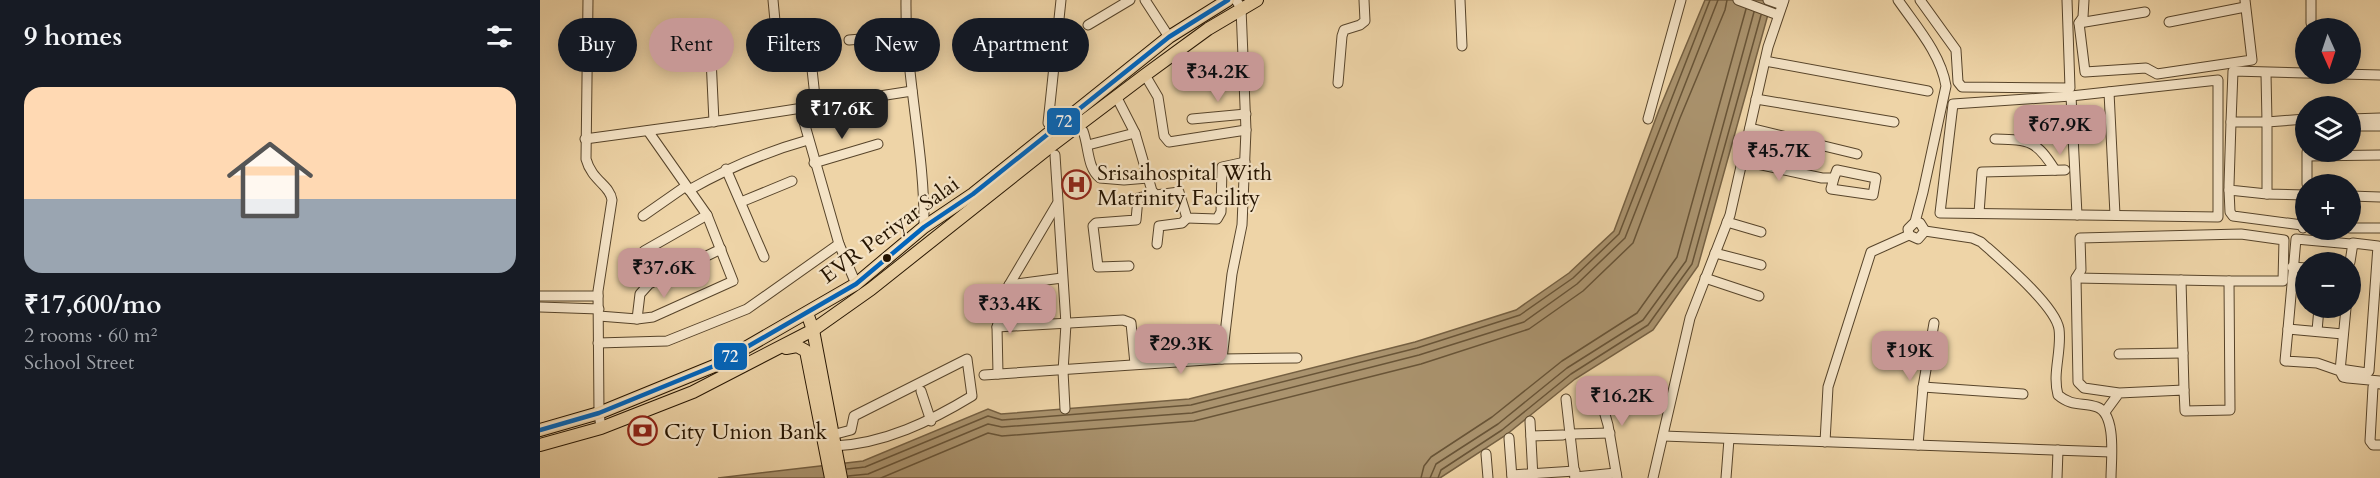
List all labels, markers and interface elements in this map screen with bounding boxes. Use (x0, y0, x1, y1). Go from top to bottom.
chip: Buy (558, 18, 637, 72)
chip: Rent (649, 18, 734, 72)
chip: Filters (746, 18, 842, 72)
chip: New (854, 18, 940, 72)
chip: Apartment (952, 18, 1089, 72)
north arrow (2295, 18, 2361, 84)
map controls (2295, 18, 2361, 318)
text: 9 homes (24, 19, 122, 54)
icon: filters (483, 20, 516, 53)
pin: ₹34.2K (1169, 52, 1267, 103)
text: ₹34.2K (1186, 58, 1250, 85)
pin: ₹17.6K (793, 89, 891, 140)
text: ₹17.6K (810, 95, 874, 122)
button: layers (2295, 96, 2361, 162)
pin: ₹67.9K (2011, 105, 2109, 156)
line badge: 72 (1046, 107, 1081, 136)
text: 72 (1056, 111, 1072, 133)
text: ₹67.9K (2028, 111, 2092, 138)
icon: home (216, 126, 324, 234)
pin: ₹45.7K (1730, 131, 1828, 182)
text: ₹45.7K (1747, 137, 1811, 164)
place label: Srisaihospital With Matrinity Facility (1097, 158, 1272, 213)
street label: EVR Periyar Salai (814, 169, 965, 290)
hospital icon: Srisaihospital With Matrinity Facility (1060, 169, 1092, 201)
button: + (2295, 174, 2361, 240)
pin: ₹37.6K (615, 248, 713, 299)
unlabelled marker (881, 252, 893, 264)
button: − (2295, 252, 2361, 318)
text: ₹37.6K (632, 254, 696, 281)
pin: ₹33.4K (961, 284, 1059, 335)
text: ₹17,600/mo (24, 287, 161, 322)
text: ₹33.4K (978, 290, 1042, 317)
text: 2 rooms · 60 m² (24, 322, 157, 349)
pin: ₹29.3K (1132, 324, 1230, 375)
text: ₹29.3K (1149, 330, 1213, 357)
pin: ₹19K (1874, 331, 1946, 382)
text: ₹19K (1886, 337, 1934, 364)
line badge: 72 (713, 342, 748, 371)
text: 72 (722, 346, 738, 368)
text: School Street (24, 349, 134, 376)
pin: ₹16.2K (1573, 376, 1671, 427)
text: ₹16.2K (1590, 382, 1654, 409)
bank icon: City Union Bank (627, 415, 659, 447)
place label: City Union Bank (664, 417, 827, 447)

